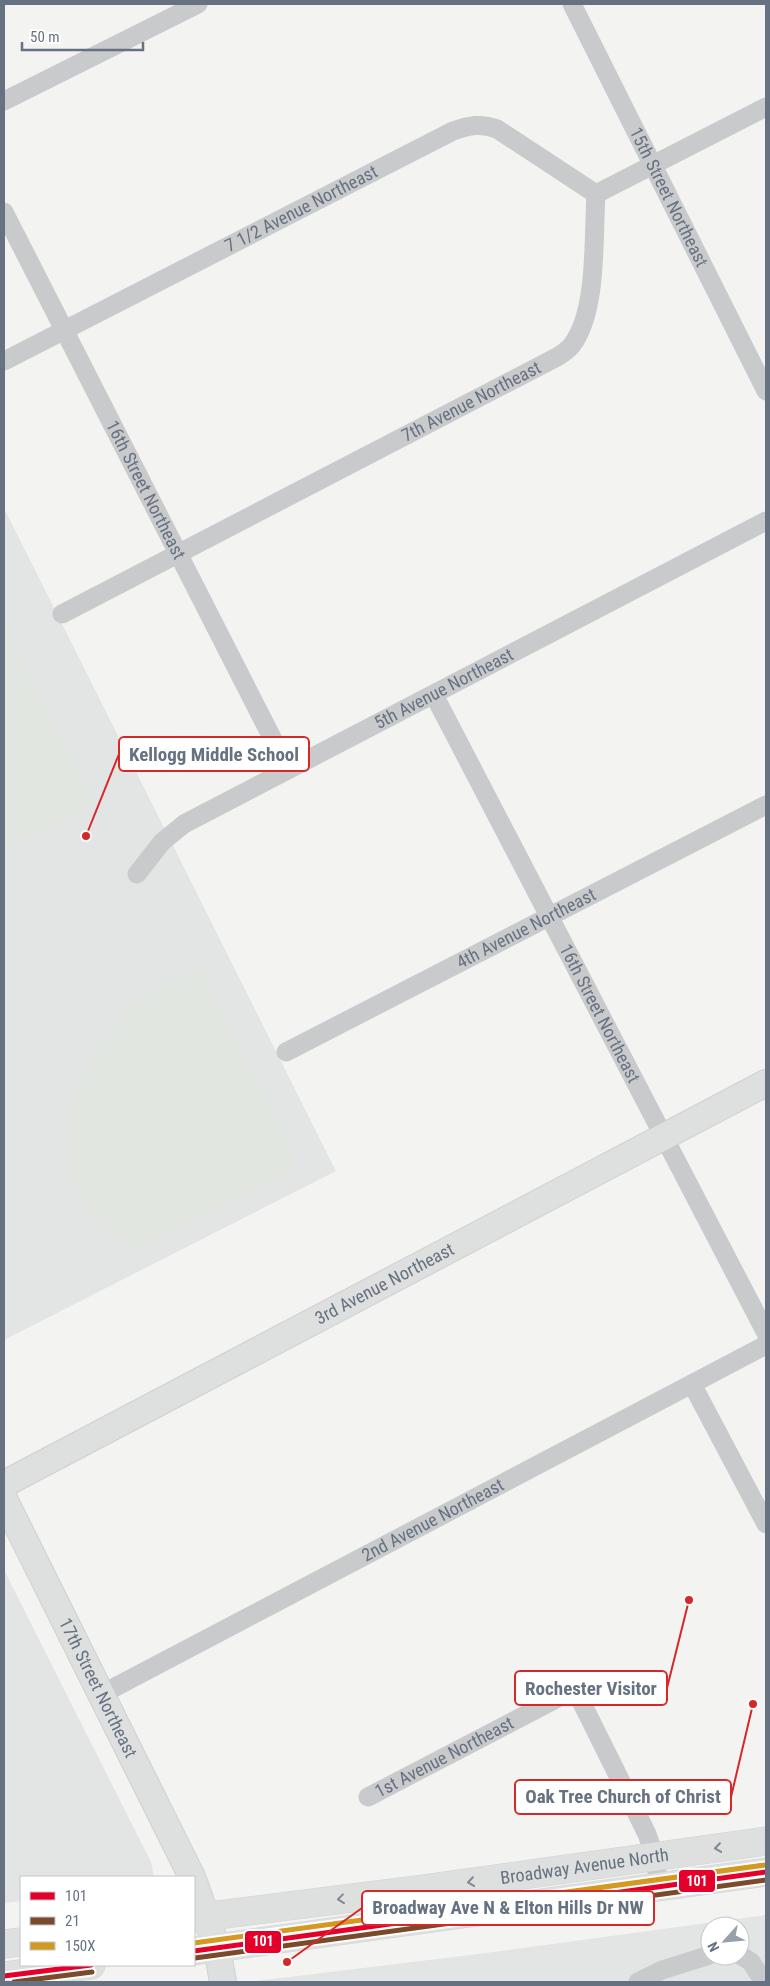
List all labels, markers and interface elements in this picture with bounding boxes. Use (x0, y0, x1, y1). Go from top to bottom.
scale bar (22, 20, 144, 52)
text: 50 m (30, 28, 60, 46)
street label: 15th Street Northeast (626, 124, 713, 270)
street label: 7 1/2 Avenue Northeast (221, 161, 381, 256)
street label: 7th Avenue Northeast (398, 356, 544, 446)
street label: 16th Street Northeast (102, 417, 190, 563)
street label: 5th Avenue Northeast (371, 643, 517, 733)
callout: Kellogg Middle School (119, 737, 309, 771)
text: Kellogg Middle School (129, 743, 299, 766)
street label: 4th Avenue Northeast (453, 883, 599, 973)
street label: 16th Street Northeast (556, 940, 645, 1086)
street label: 3rd Avenue Northeast (311, 1238, 457, 1328)
street label: 2nd Avenue Northeast (358, 1474, 507, 1566)
street label: 17th Street Northeast (55, 1614, 142, 1761)
callout: Rochester Visitor (515, 1671, 667, 1705)
text: Rochester Visitor (525, 1677, 657, 1700)
street label: 1st Avenue Northeast (371, 1712, 517, 1802)
callout: Oak Tree Church of Christ (515, 1780, 731, 1814)
text: Oak Tree Church of Christ (525, 1785, 721, 1808)
one-way arrow (714, 1842, 722, 1852)
street label: Broadway Avenue North (499, 1844, 670, 1888)
line badge: 101 (678, 1869, 716, 1893)
text: 101 (686, 1873, 708, 1889)
legend (20, 1876, 195, 1966)
one-way arrow (466, 1876, 474, 1887)
text: 101 (65, 1887, 87, 1905)
callout: Broadway Ave N & Elton Hills Dr NW (362, 1891, 654, 1925)
one-way arrow (337, 1893, 345, 1904)
text: Broadway Ave N & Elton Hills Dr NW (372, 1896, 644, 1919)
text: 21 (65, 1912, 80, 1930)
north arrow (700, 1916, 750, 1966)
line badge: 101 (244, 1930, 282, 1954)
text: 101 (252, 1933, 274, 1949)
text: 150X (65, 1937, 95, 1955)
text: N (704, 1939, 722, 1954)

